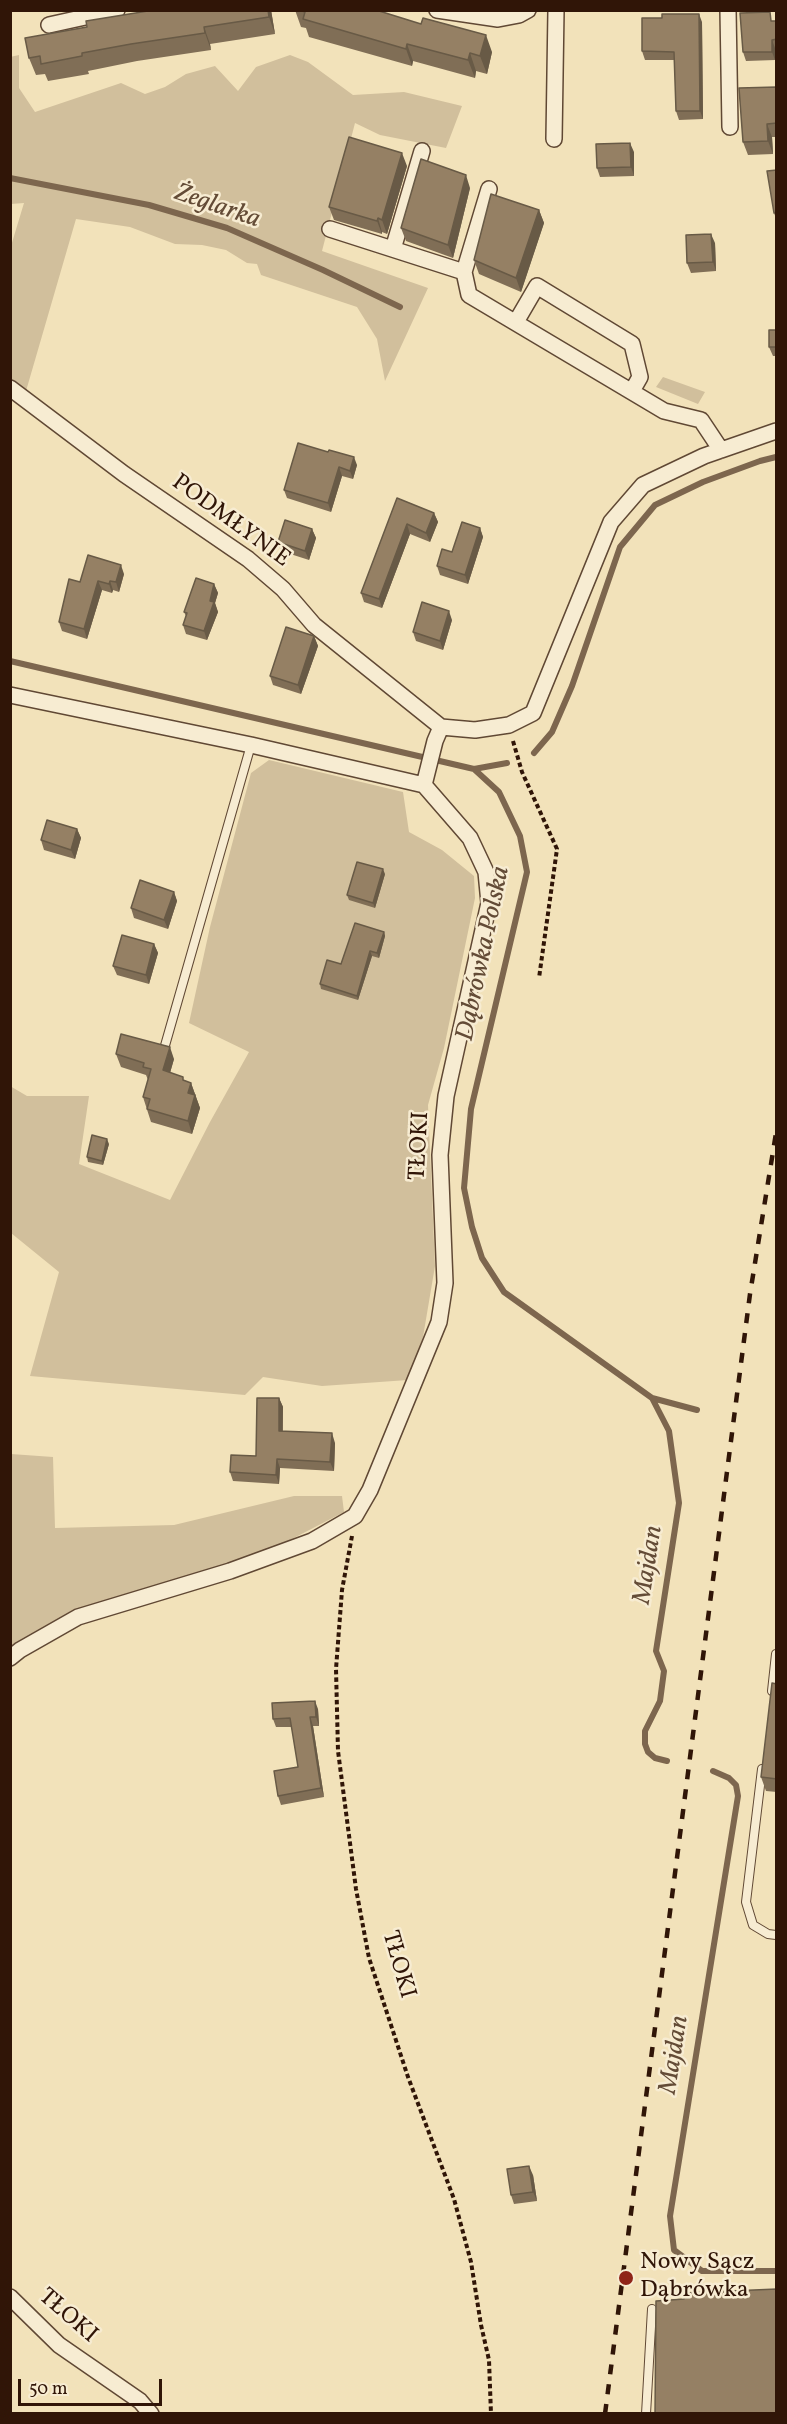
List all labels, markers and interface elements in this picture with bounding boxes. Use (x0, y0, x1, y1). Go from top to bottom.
water label: Żeglarka (170, 179, 264, 237)
street label: PODMŁYNIE (165, 469, 295, 575)
water label: Dąbrówka Polska (451, 864, 519, 1044)
street label: TŁOKI (405, 1111, 437, 1181)
water label: Majdan (628, 1524, 672, 1606)
street label: TŁOKI (374, 1928, 420, 2002)
water label: Majdan (654, 2014, 698, 2096)
place label: Nowy Sącz Dąbrówka (640, 2250, 755, 2306)
marker: Nowy Sącz Dąbrówka (617, 2269, 635, 2287)
street label: TŁOKI (31, 2283, 103, 2351)
scale bar (21, 2367, 165, 2405)
text: 50 m (29, 2377, 68, 2402)

